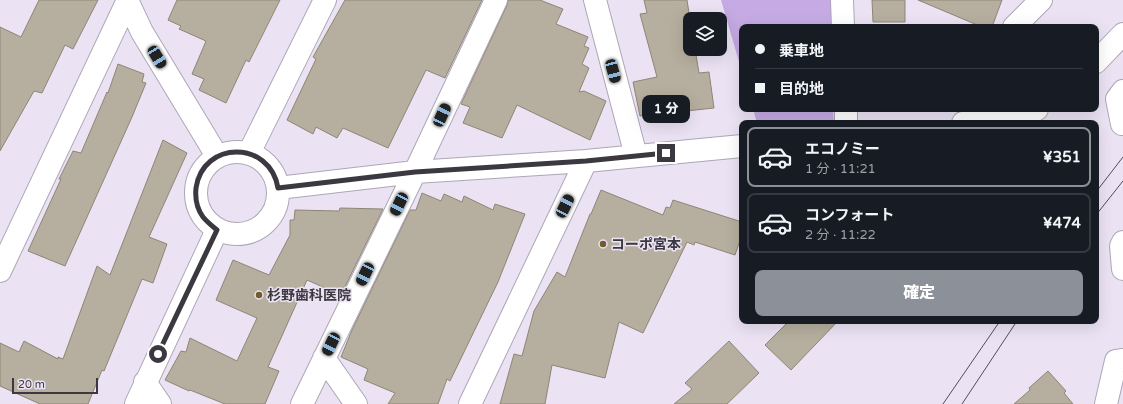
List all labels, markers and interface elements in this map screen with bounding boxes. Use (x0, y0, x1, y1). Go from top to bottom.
map controls (683, 12, 727, 56)
button: layers (683, 12, 727, 56)
text: 乗車地 (779, 42, 824, 60)
car (146, 44, 168, 70)
car (604, 58, 622, 84)
text: 目的地 (779, 80, 824, 98)
callout: 1 分 (642, 95, 690, 123)
text: 1 分 (654, 101, 678, 117)
car (431, 102, 453, 128)
icon: car (757, 139, 793, 175)
text: エコノミー (805, 140, 880, 158)
route end (657, 144, 675, 162)
text: ¥351 (1043, 148, 1081, 166)
text: 1 分 · 11:21 (805, 161, 876, 177)
car (388, 191, 410, 217)
car (554, 193, 576, 219)
icon: car (757, 205, 793, 241)
text: コンフォート (805, 206, 895, 224)
text: ¥474 (1043, 214, 1081, 232)
text: 2 分 · 11:22 (805, 227, 876, 243)
place label: コーポ宮本 (611, 236, 681, 253)
marker: コーポ宮本 (598, 239, 608, 249)
car (354, 261, 376, 287)
button: 確定 (755, 270, 1083, 316)
place label: 杉野歯科医院 (267, 287, 351, 304)
marker: 杉野歯科医院 (254, 290, 264, 300)
car (320, 331, 342, 357)
route start (149, 345, 167, 363)
scale bar (12, 376, 98, 395)
text: 20 m (18, 378, 45, 391)

